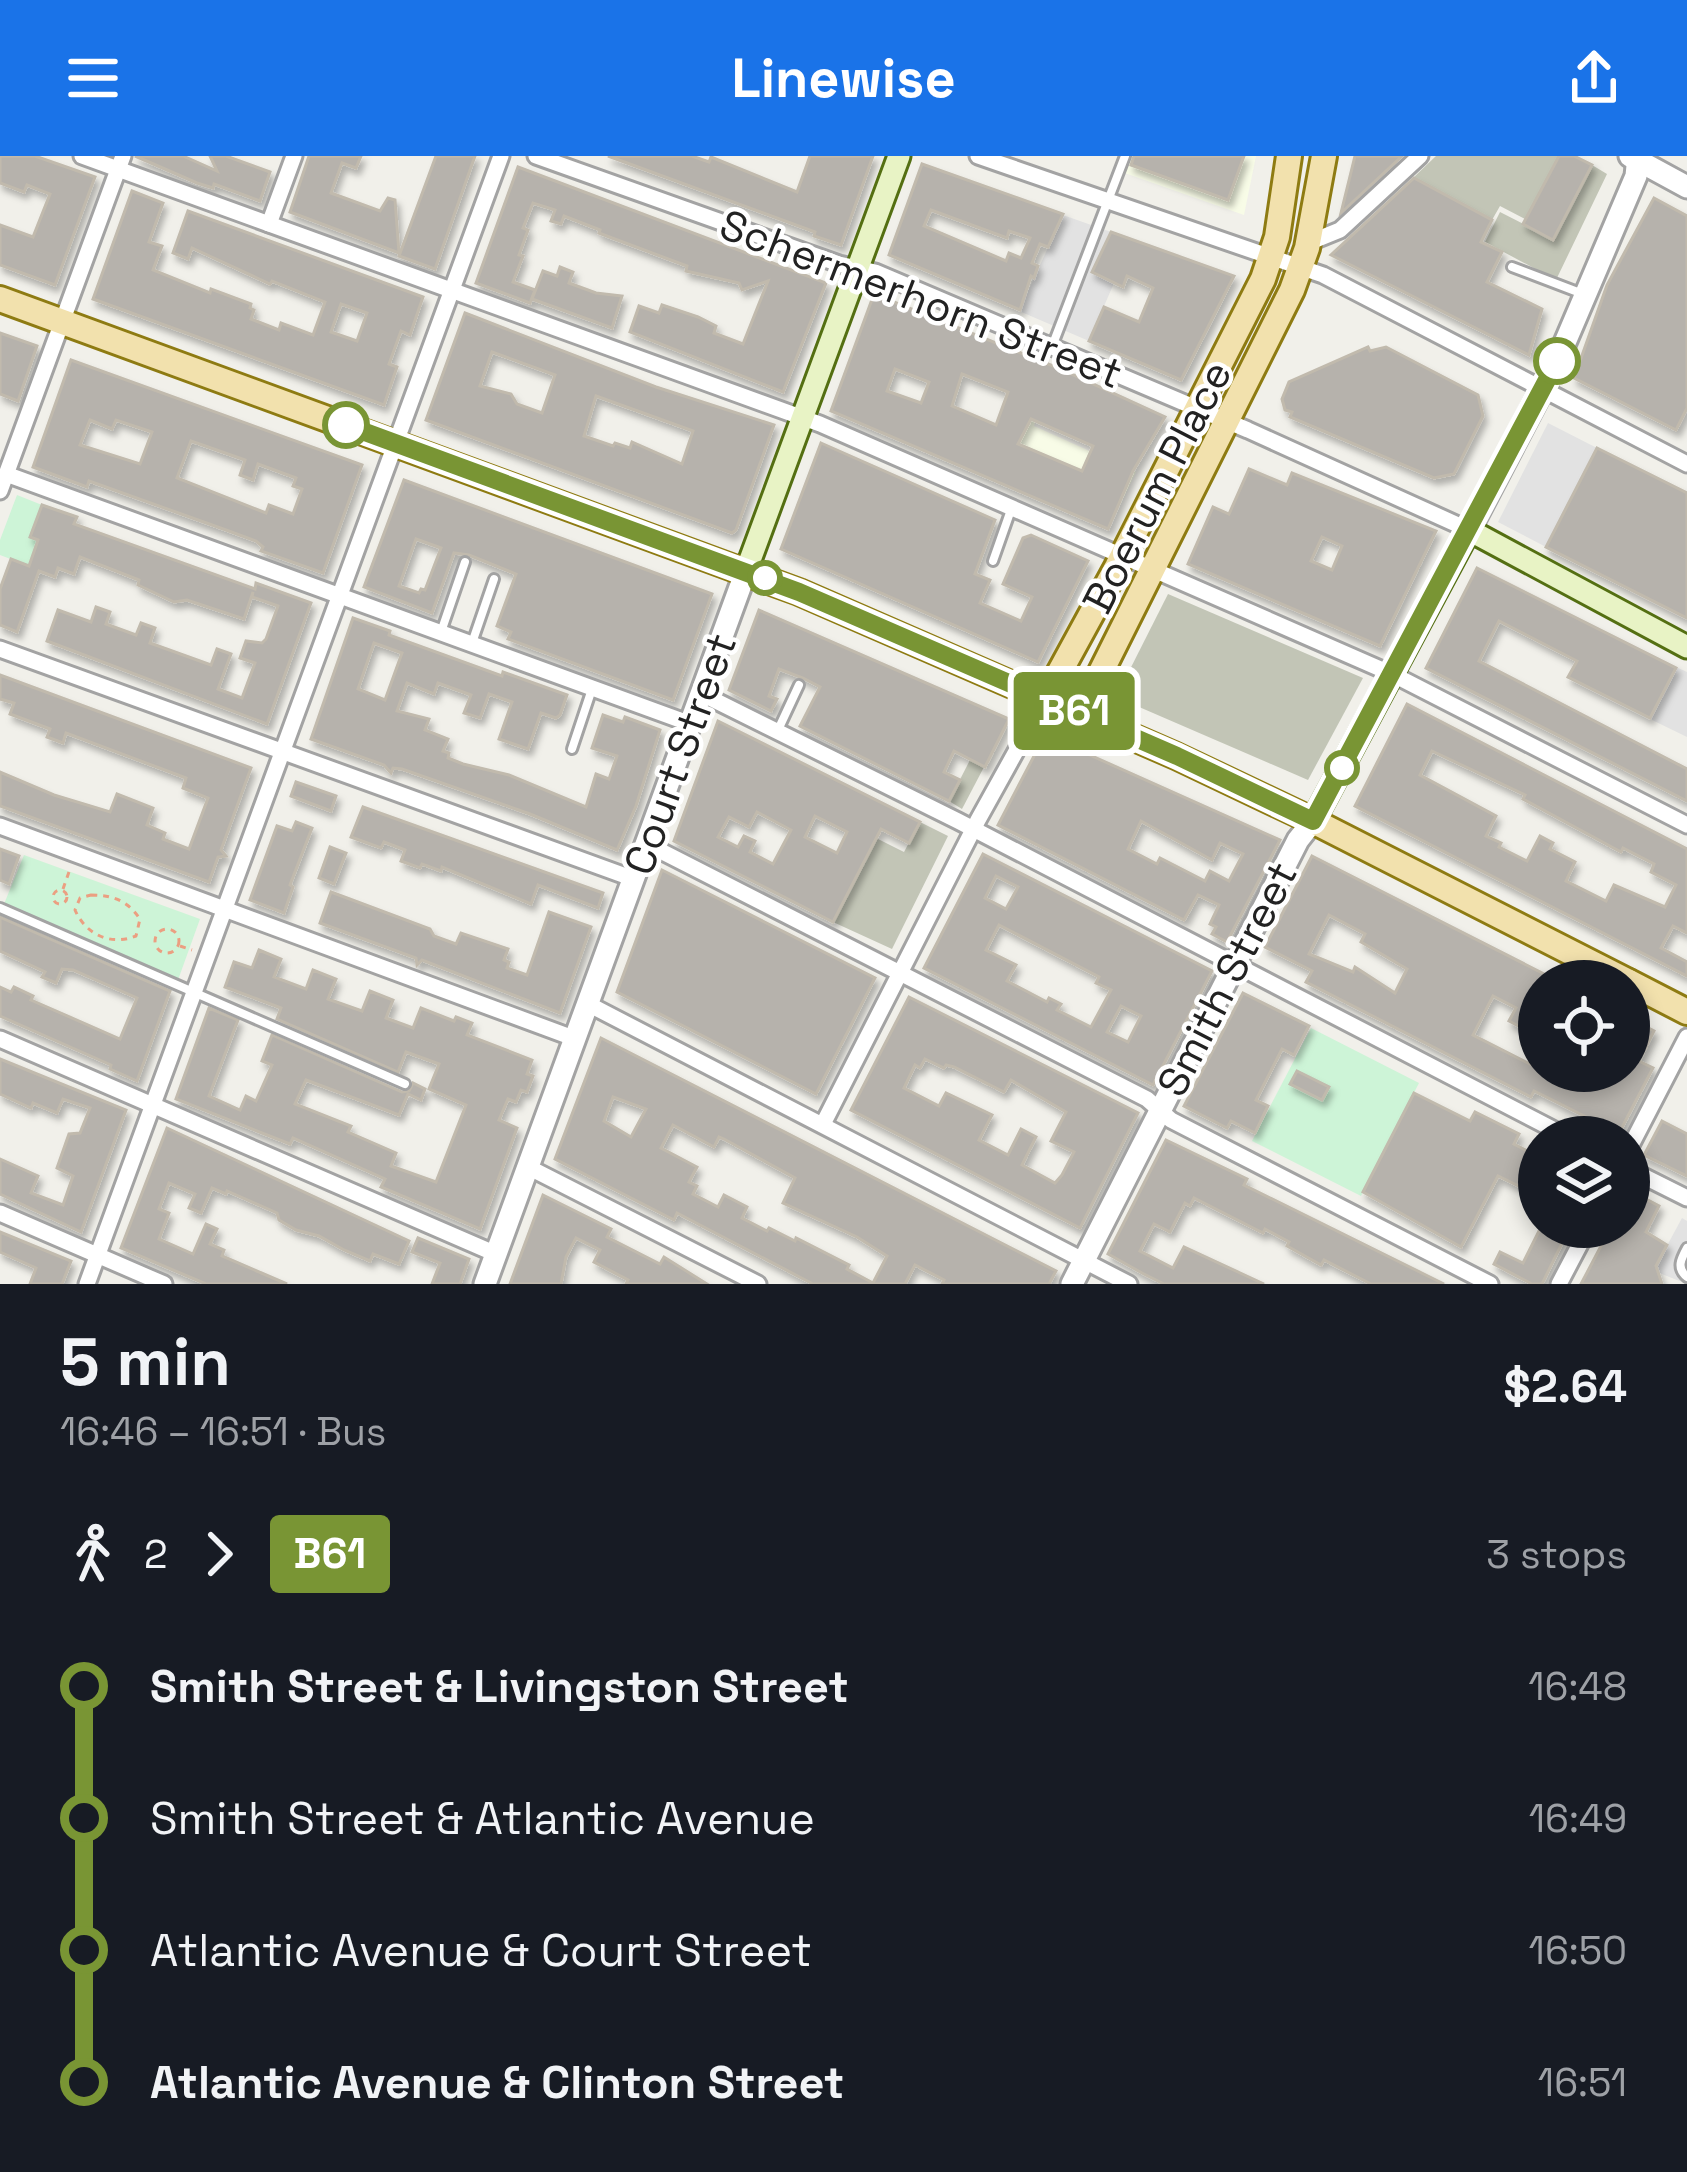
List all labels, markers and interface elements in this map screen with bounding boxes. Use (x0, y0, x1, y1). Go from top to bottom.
text: Linewise (731, 44, 956, 113)
icon: menu (60, 45, 126, 111)
icon: share (1561, 45, 1627, 111)
street label: Schermerhorn Street (712, 198, 1130, 400)
unlabelled marker (1535, 339, 1579, 383)
street label: Boerum Place (1071, 352, 1243, 622)
unlabelled marker (324, 403, 368, 447)
unlabelled marker (749, 562, 781, 594)
street label: Court Street (612, 626, 748, 882)
line badge: B61 (1005, 672, 1143, 750)
text: B61 (1038, 684, 1110, 737)
unlabelled marker (1326, 752, 1358, 784)
street label: Smith Street (1145, 853, 1309, 1105)
map controls (1518, 960, 1650, 1248)
button: locate (1518, 960, 1650, 1092)
button: layers (1518, 1116, 1650, 1248)
text: 5 min (60, 1320, 231, 1404)
text: $2.64 (1504, 1358, 1627, 1415)
text: 16:46 – 16:51 · Bus (60, 1407, 386, 1456)
icon: walk (60, 1521, 126, 1587)
icon: forward (186, 1521, 252, 1587)
text: B61 (294, 1527, 366, 1580)
text: 2 (144, 1530, 168, 1579)
text: 3 stops (1486, 1530, 1627, 1579)
text: Smith Street & Livingston Street (150, 1658, 849, 1715)
text: 16:48 (1528, 1662, 1627, 1711)
text: Smith Street & Atlantic Avenue (150, 1790, 815, 1847)
text: 16:49 (1529, 1794, 1627, 1843)
text: Atlantic Avenue & Court Street (150, 1922, 812, 1979)
text: 16:50 (1529, 1926, 1627, 1975)
text: Atlantic Avenue & Clinton Street (150, 2054, 844, 2111)
text: 16:51 (1538, 2058, 1627, 2107)

